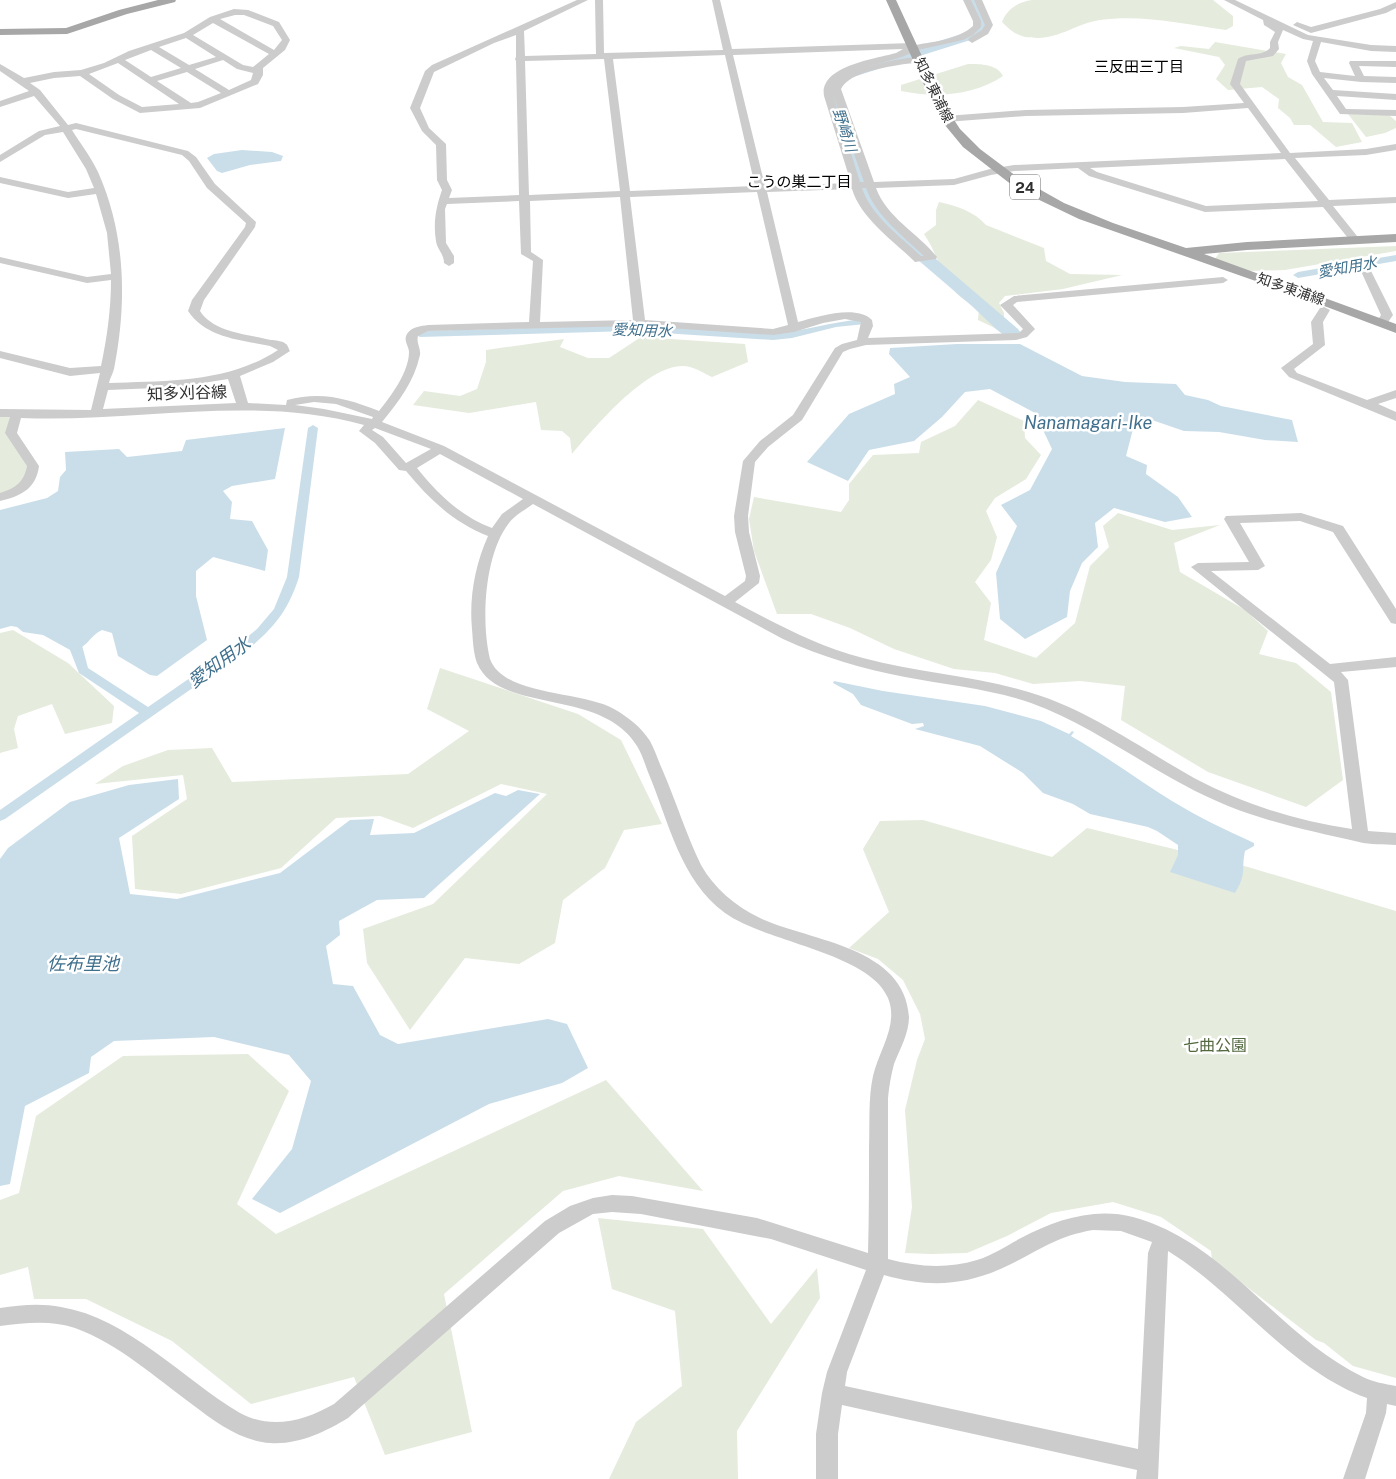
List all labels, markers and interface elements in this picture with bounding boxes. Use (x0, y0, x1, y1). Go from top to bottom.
street label: 知多東浦線 (911, 55, 957, 125)
district label: 三反田三丁目 (1094, 58, 1184, 75)
water label: 野崎川 (830, 106, 861, 156)
district label: こうの巣二丁目 (746, 173, 852, 190)
road number: 24 (1010, 174, 1040, 200)
water label: 愛知用水 (1316, 253, 1380, 281)
street label: 知多東浦線 (1255, 270, 1327, 308)
water label: 愛知用水 (612, 320, 674, 340)
street label: 知多刈谷線 (147, 382, 227, 404)
water label: Nanamagari-Ike (1024, 412, 1153, 433)
water label: 愛知用水 (184, 631, 256, 692)
water label: 佐布里池 (47, 953, 121, 974)
park label: 七曲公園 (1183, 1036, 1247, 1055)

